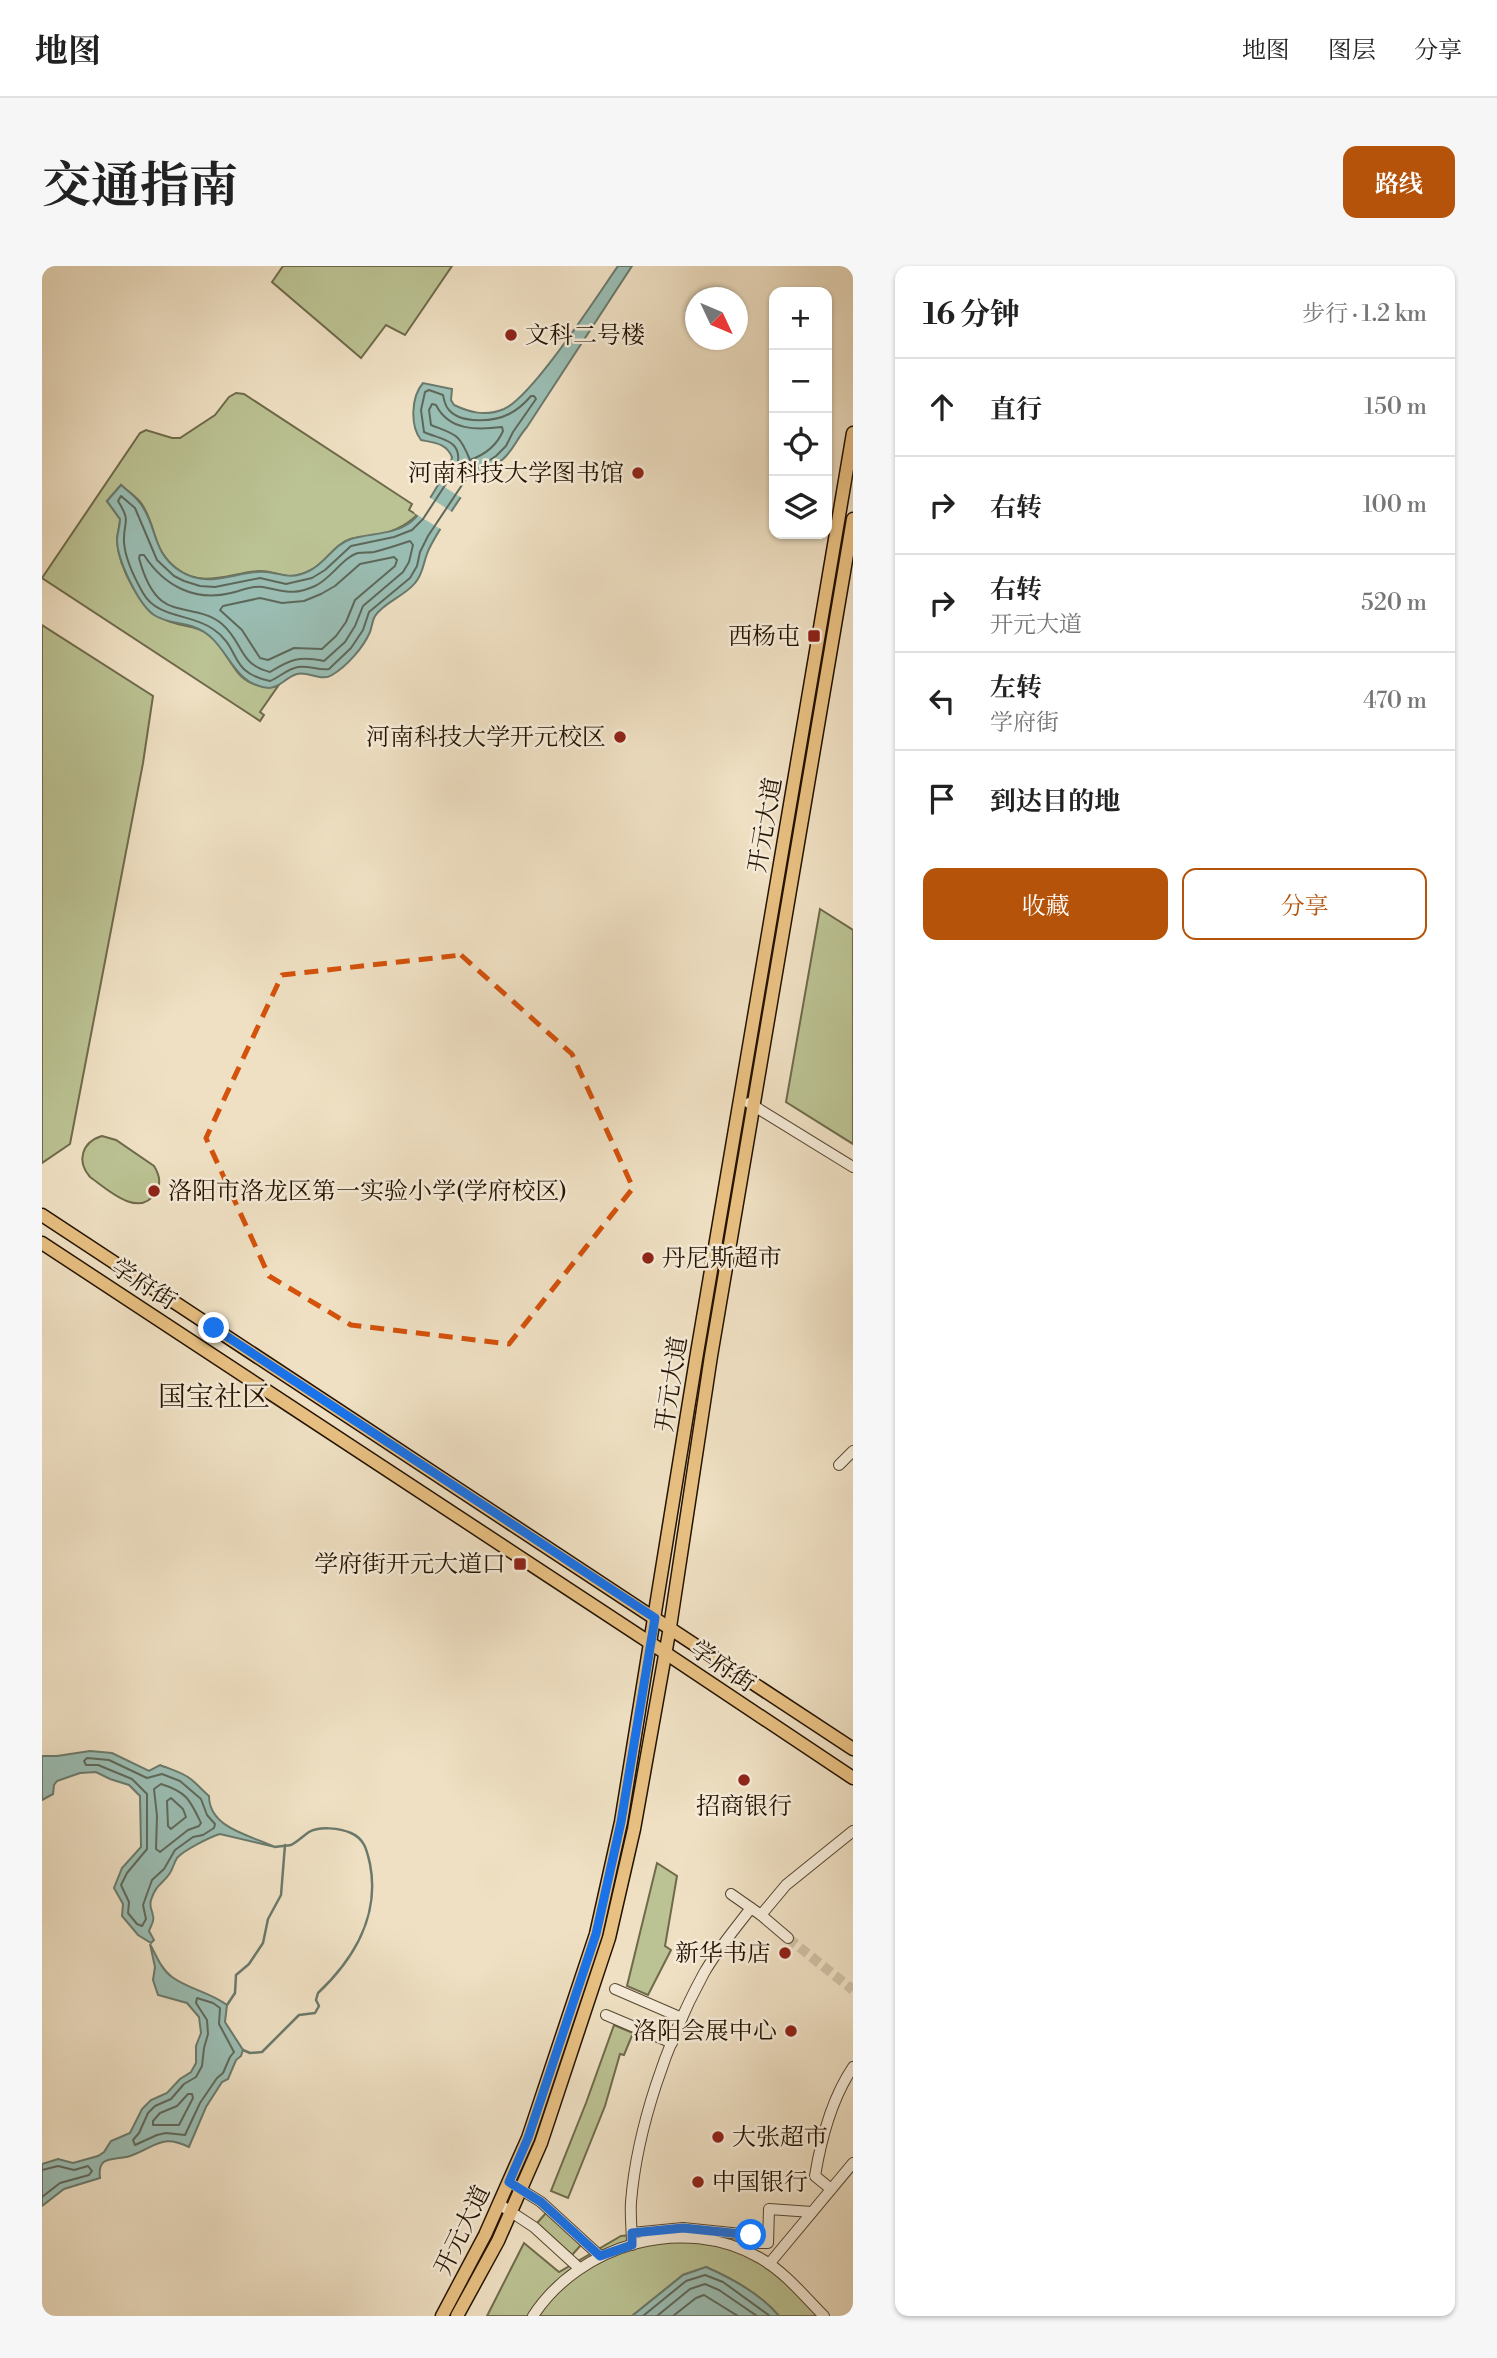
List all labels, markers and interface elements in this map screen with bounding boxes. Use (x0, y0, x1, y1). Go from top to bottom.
text: 地图 (35, 32, 101, 73)
text: 地图 (1242, 36, 1290, 66)
text: 图层 (1328, 36, 1376, 66)
text: 分享 (1414, 36, 1462, 66)
button: 路线 (1343, 146, 1455, 218)
text: 交通指南 (42, 157, 238, 218)
north arrow (685, 287, 748, 350)
map controls (769, 287, 832, 539)
button: + (769, 287, 832, 350)
text: 16 分钟 (923, 296, 1020, 334)
text: 步行 · 1.2 km (1302, 300, 1427, 328)
place label: 文科二号楼 (525, 321, 645, 351)
marker: 文科二号楼 (503, 327, 519, 343)
button: − (769, 350, 832, 413)
icon: ahead (923, 388, 961, 426)
text: 150 m (1364, 393, 1427, 421)
text: 直行 (990, 394, 1042, 426)
button: locate (769, 413, 832, 476)
place label: 河南科技大学图书馆 (408, 459, 624, 489)
marker: 河南科技大学图书馆 (630, 465, 646, 481)
button: layers (769, 476, 832, 539)
icon: right (923, 486, 961, 524)
text: 100 m (1362, 491, 1427, 519)
text: 右转 (990, 492, 1042, 524)
text: 右转 (990, 574, 1042, 606)
icon: right (923, 584, 961, 622)
text: 520 m (1361, 589, 1427, 617)
text: 开元大道 (990, 611, 1082, 639)
place label: 西杨屯 (728, 622, 800, 652)
marker: 西杨屯 (806, 628, 822, 644)
text: 左转 (990, 672, 1042, 704)
icon: left (923, 682, 961, 720)
text: 470 m (1363, 687, 1427, 715)
text: 学府街 (990, 709, 1059, 737)
place label: 河南科技大学开元校区 (366, 723, 606, 753)
marker: 河南科技大学开元校区 (612, 729, 628, 745)
street label: 开元大道 (743, 775, 789, 875)
icon: arrive (923, 780, 961, 818)
text: 到达目的地 (990, 786, 1120, 818)
button: 收藏 (923, 868, 1168, 940)
button: 分享 (1182, 868, 1427, 940)
place label: 洛阳市洛龙区第一实验小学(学府校区) (168, 1177, 567, 1207)
marker: 洛阳市洛龙区第一实验小学(学府校区) (146, 1183, 162, 1199)
place label: 丹尼斯超市 (662, 1244, 782, 1274)
marker: 丹尼斯超市 (640, 1250, 656, 1266)
street label: 学府街 (105, 1253, 182, 1317)
route end (198, 1312, 229, 1343)
street label: 开元大道 (650, 1334, 694, 1434)
district label: 国宝社区 (158, 1380, 270, 1415)
place label: 学府街开元大道口 (314, 1550, 506, 1580)
marker: 学府街开元大道口 (512, 1556, 528, 1572)
street label: 学府街 (684, 1634, 761, 1699)
marker: 招商银行 (736, 1772, 752, 1788)
place label: 招商银行 (696, 1792, 792, 1822)
place label: 新华书店 (675, 1939, 771, 1969)
marker: 新华书店 (777, 1945, 793, 1961)
place label: 洛阳会展中心 (633, 2017, 777, 2047)
marker: 洛阳会展中心 (783, 2023, 799, 2039)
place label: 大张超市 (732, 2123, 828, 2153)
marker: 大张超市 (710, 2129, 726, 2145)
place label: 中国银行 (712, 2168, 808, 2198)
marker: 中国银行 (690, 2174, 706, 2190)
street label: 开元大道 (428, 2181, 497, 2280)
route start (735, 2219, 766, 2250)

